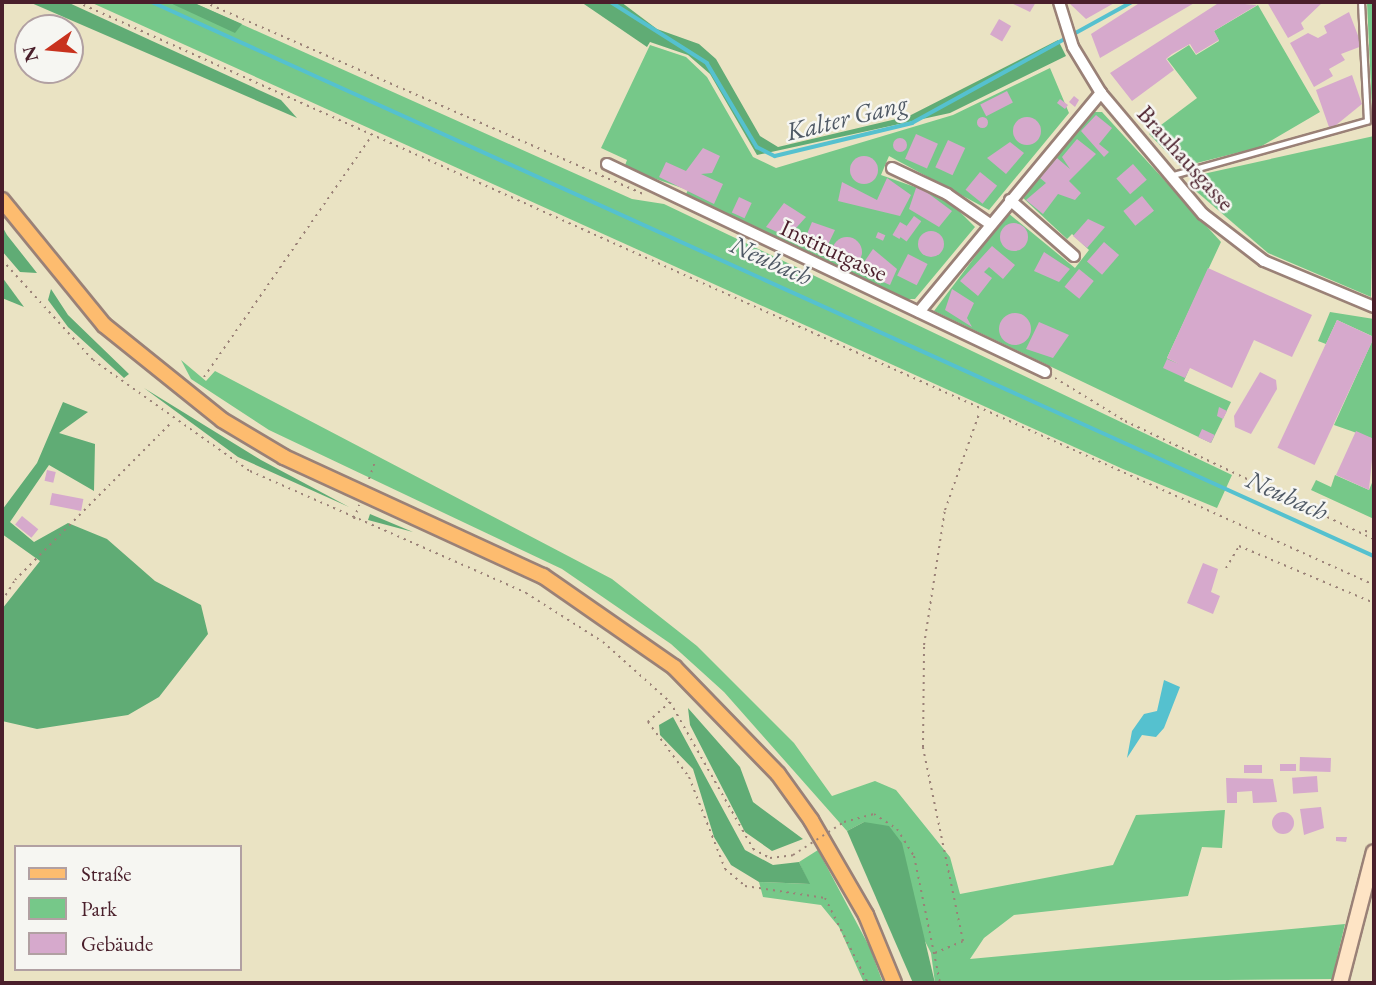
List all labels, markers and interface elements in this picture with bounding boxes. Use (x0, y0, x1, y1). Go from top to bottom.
north arrow (14, 14, 84, 84)
text: N (16, 43, 44, 65)
water label: Kalter Gang (783, 88, 911, 148)
street label: Brauhausgasse (1131, 99, 1241, 217)
street label: Institutgasse (776, 213, 892, 287)
water label: Neubach (725, 229, 817, 293)
water label: Neubach (1241, 464, 1333, 528)
legend (14, 845, 242, 971)
text: Straße (81, 860, 132, 887)
text: Park (81, 895, 117, 922)
text: Gebäude (81, 930, 153, 957)

